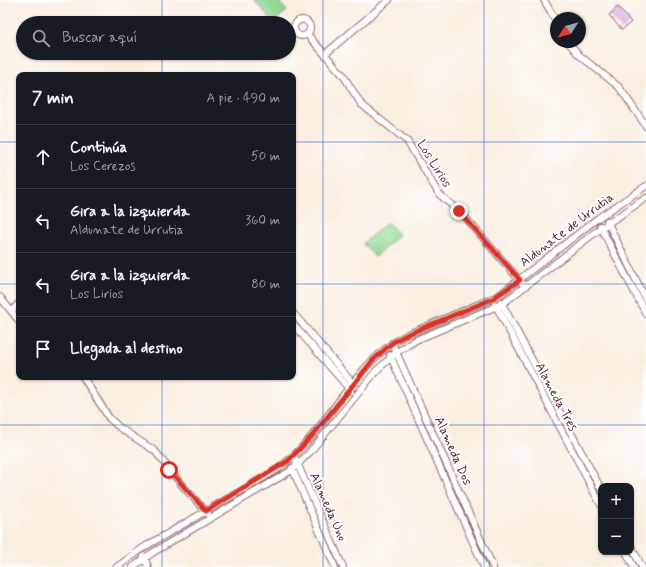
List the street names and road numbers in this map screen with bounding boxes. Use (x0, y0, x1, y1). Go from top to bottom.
street label: Los Lirios (413, 137, 455, 191)
street label: Aldunate de Urrutia (517, 189, 618, 271)
street label: Alameda Tres (531, 360, 581, 434)
street label: Alameda Dos (430, 414, 476, 488)
street label: Alameda Uno (305, 470, 351, 544)

